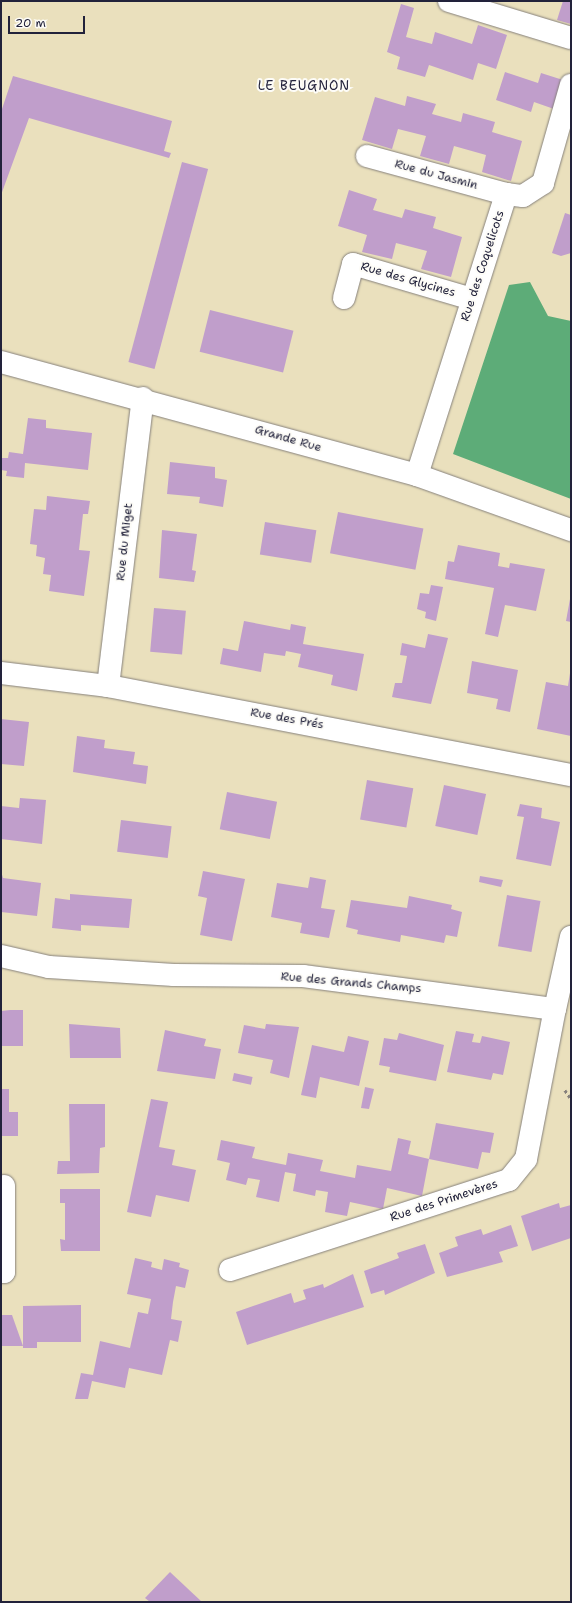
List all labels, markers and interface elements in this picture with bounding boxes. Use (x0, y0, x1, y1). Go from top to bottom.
scale bar (10, 8, 87, 34)
text: 20 m (15, 15, 46, 31)
district label: LE BEUGNON (258, 78, 350, 94)
street label: Rue du Jasmin (393, 157, 479, 193)
street label: Rue des Coquelicots (458, 209, 508, 323)
street label: Rue des Glycines (359, 260, 457, 300)
street label: Grande Rue (253, 423, 323, 455)
street label: Rue du Miget (114, 502, 136, 582)
street label: Rue des Prés (249, 705, 325, 733)
street label: Rue des Grands Champs (280, 970, 422, 996)
street label: Rue des Primevères (388, 1177, 500, 1225)

